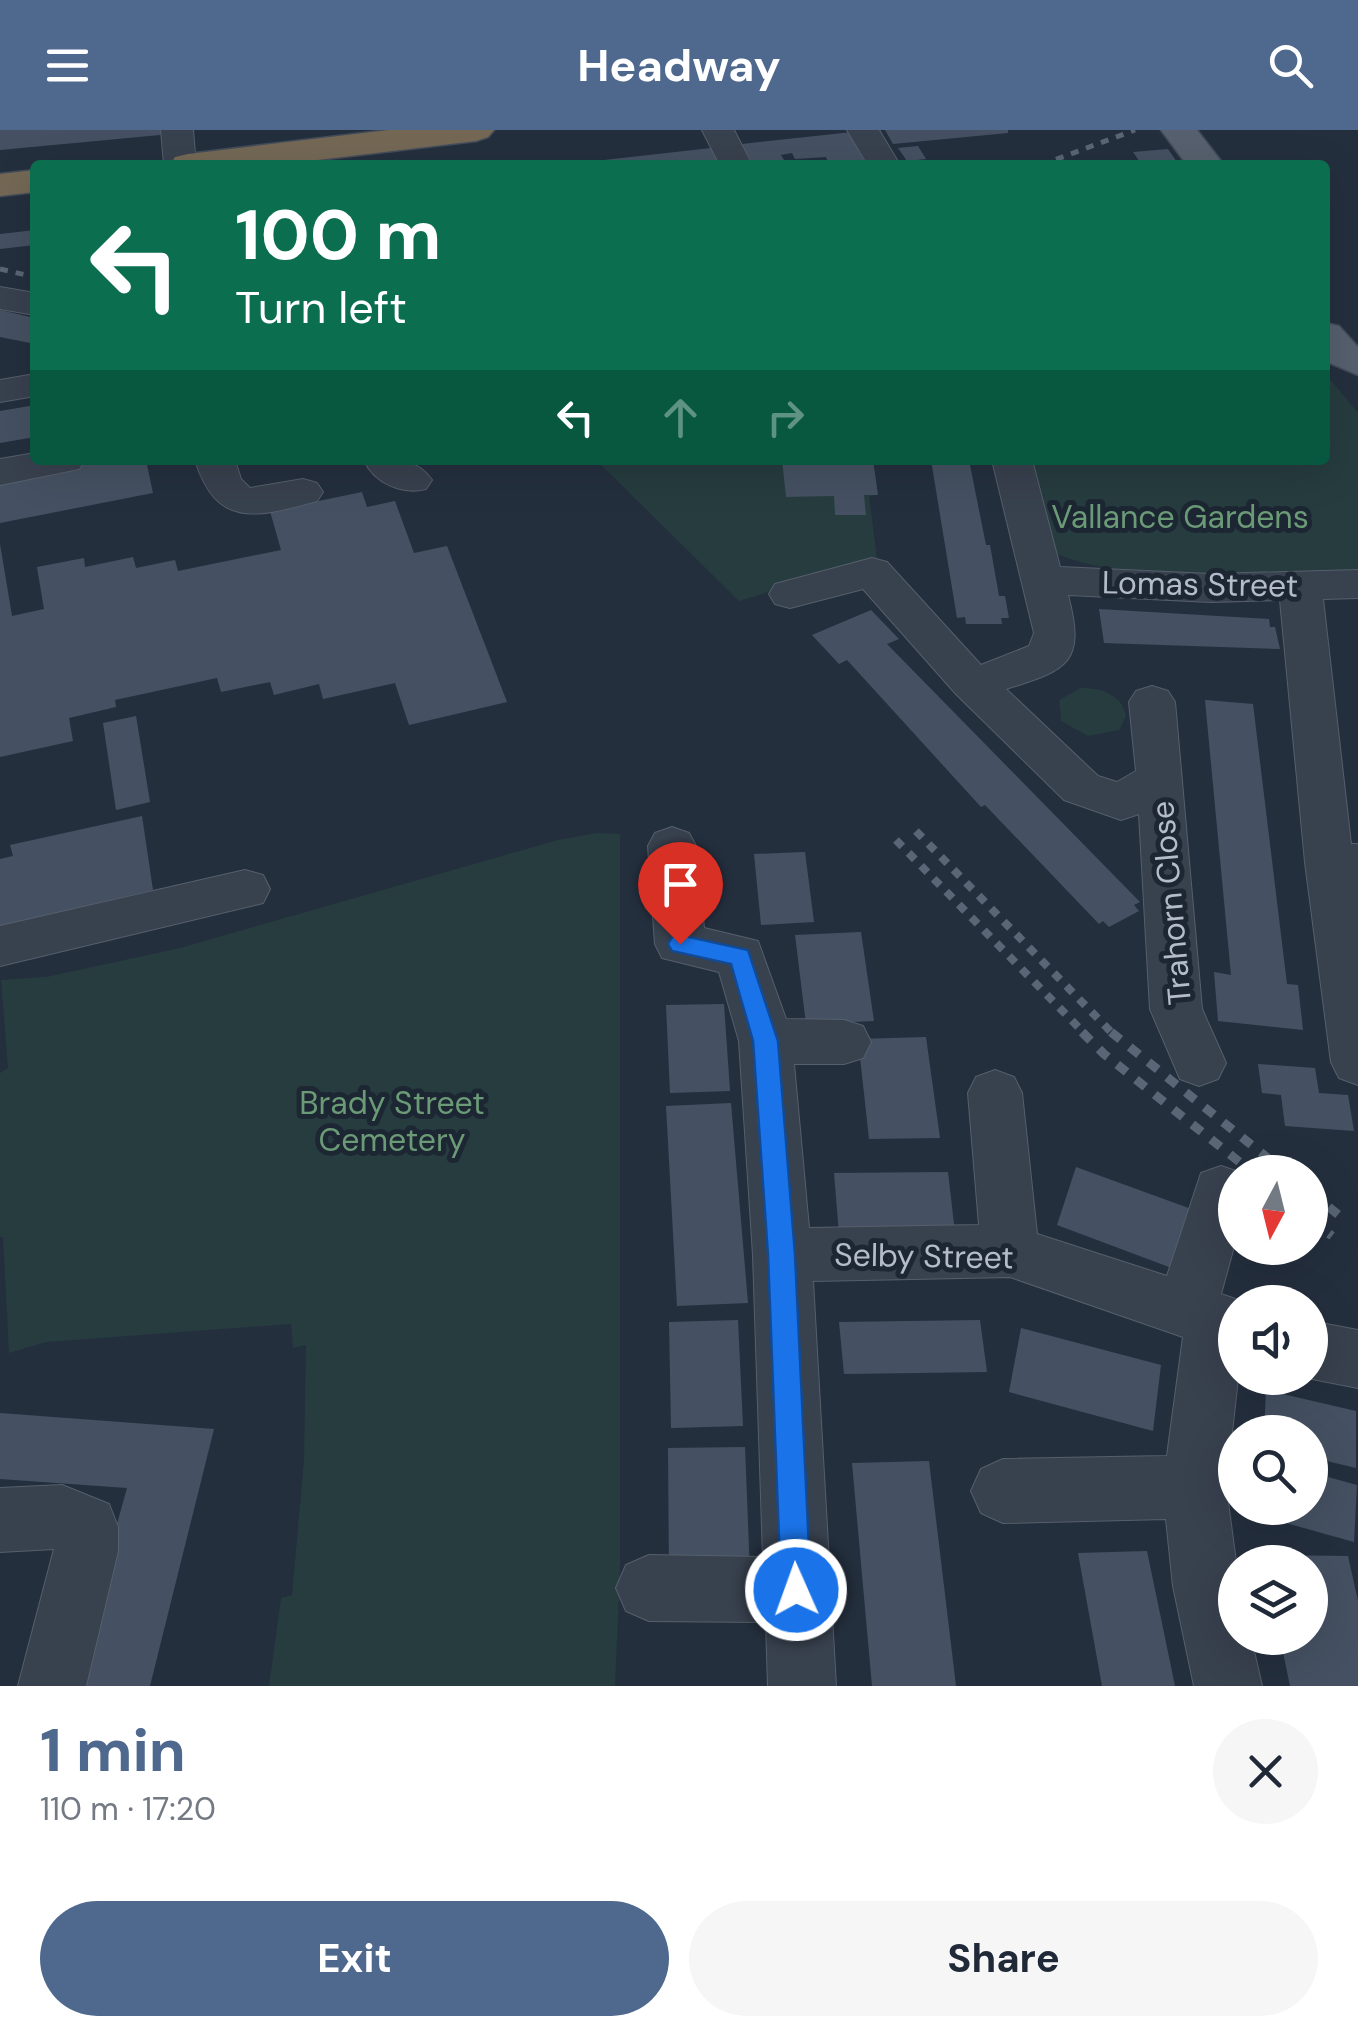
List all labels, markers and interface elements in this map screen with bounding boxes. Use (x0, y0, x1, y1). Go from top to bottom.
text: Headway (577, 36, 781, 95)
icon: menu (40, 38, 95, 93)
icon: search (1263, 38, 1318, 93)
text: 100 m (235, 190, 441, 281)
icon: left (70, 200, 200, 330)
text: Turn left (235, 278, 407, 337)
icon: left (548, 390, 603, 445)
icon: ahead (653, 390, 708, 445)
icon: right (758, 390, 813, 445)
park label: Vallance Gardens (1051, 496, 1309, 538)
street label: Lomas Street (1101, 561, 1299, 607)
street label: Trahorn Close (1141, 799, 1201, 1007)
pin (638, 842, 723, 945)
icon: arrive (653, 857, 708, 912)
park label: Brady Street Cemetery (299, 1082, 485, 1161)
north arrow (1218, 1155, 1328, 1265)
map controls (1218, 1155, 1328, 1655)
street label: Selby Street (834, 1233, 1014, 1279)
button: sound (1218, 1285, 1328, 1395)
button: search (1218, 1415, 1328, 1525)
position arrow (744, 1538, 848, 1642)
button: layers (1218, 1545, 1328, 1655)
text: 1 min (40, 1711, 186, 1790)
button: close (1213, 1719, 1318, 1824)
text: 110 m · 17:20 (40, 1788, 216, 1830)
button: Exit (40, 1901, 669, 2016)
button: Share (689, 1901, 1318, 2016)

